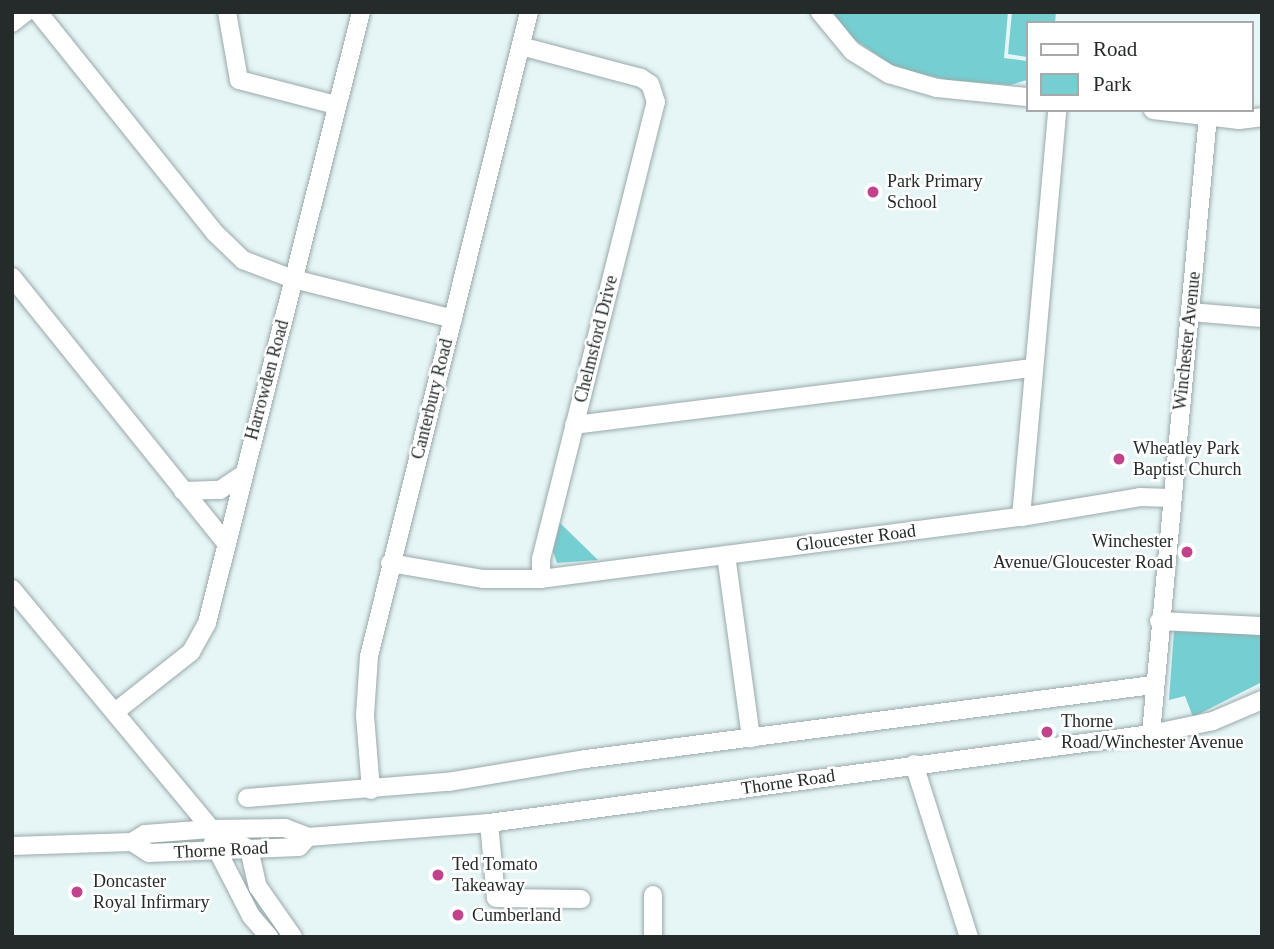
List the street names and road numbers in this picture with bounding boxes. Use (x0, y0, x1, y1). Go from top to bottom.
street label: Winchester Avenue (1169, 270, 1205, 412)
street label: Chelmsford Drive (570, 273, 622, 405)
street label: Harrowden Road (241, 318, 293, 442)
street label: Canterbury Road (407, 336, 457, 462)
street label: Gloucester Road (795, 520, 917, 556)
street label: Thorne Road (740, 765, 836, 799)
street label: Thorne Road (173, 837, 269, 863)

